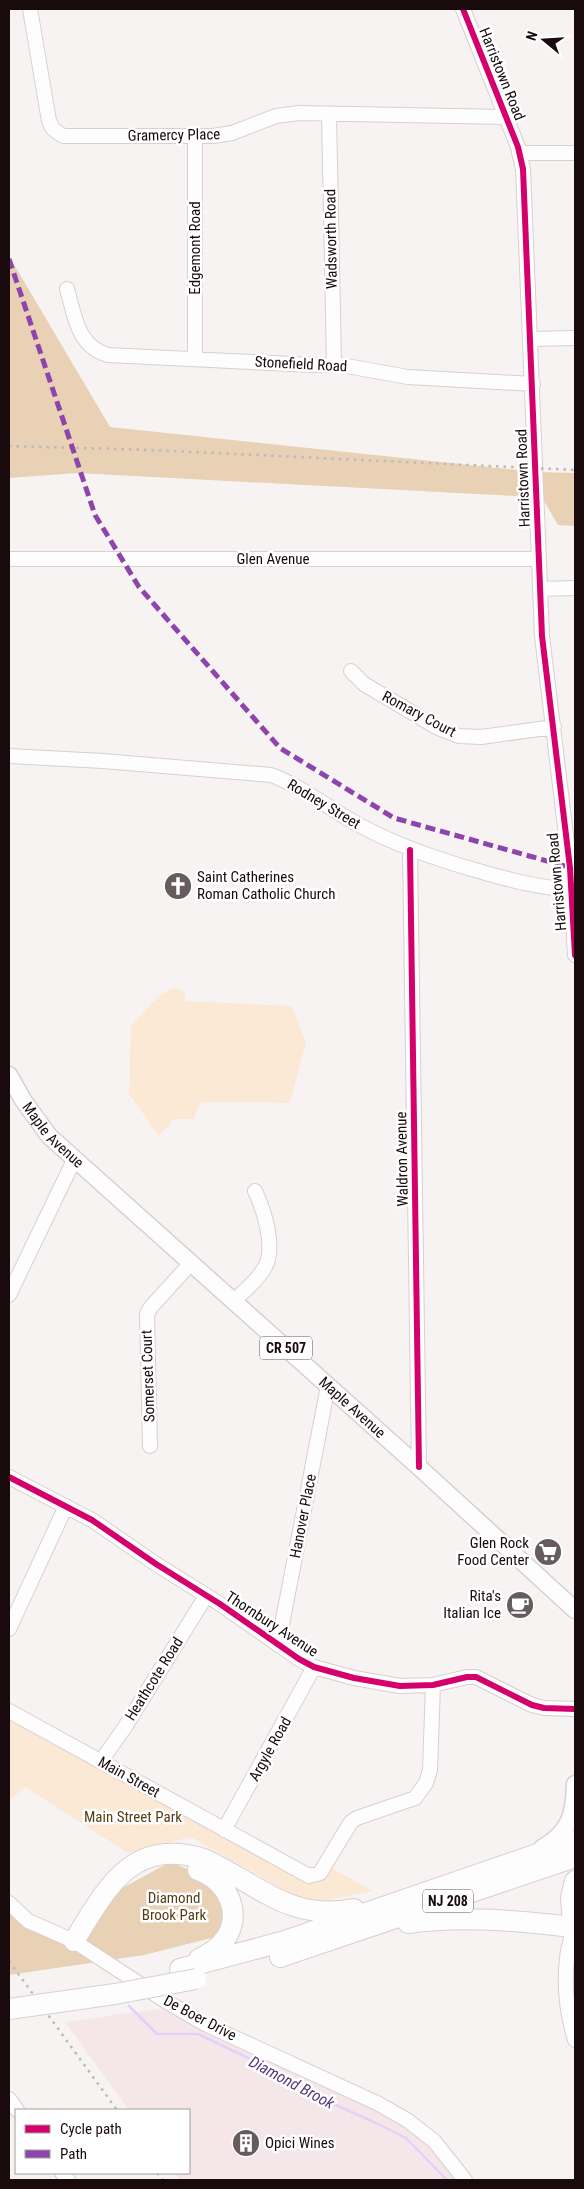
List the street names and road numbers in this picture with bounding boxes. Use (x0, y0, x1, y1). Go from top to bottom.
street label: Harristown Road (475, 25, 529, 123)
street label: Gramercy Place (128, 125, 220, 145)
street label: Wadsworth Road (321, 189, 341, 289)
street label: Edgemont Road (186, 201, 204, 295)
street label: Stonefield Road (254, 353, 348, 375)
street label: Harristown Road (512, 429, 534, 527)
street label: Glen Avenue (236, 550, 310, 568)
street label: Romary Court (379, 687, 459, 741)
street label: Rodney Street (284, 775, 364, 833)
street label: Harristown Road (544, 832, 570, 932)
street label: Maple Avenue (19, 1099, 87, 1172)
street label: Waldron Avenue (392, 1111, 412, 1207)
street label: Somerset Court (137, 1329, 159, 1423)
road number: CR 507 (260, 1336, 312, 1360)
street label: Maple Avenue (315, 1373, 389, 1442)
street label: Hanover Place (286, 1472, 320, 1560)
street label: Thornbury Avenue (222, 1587, 322, 1661)
street label: Heathcote Road (121, 1634, 187, 1724)
street label: Argyle Road (245, 1714, 295, 1784)
street label: Main Street (95, 1753, 163, 1801)
road number: NJ 208 (423, 1890, 473, 1912)
street label: De Boer Drive (161, 1991, 239, 2045)

